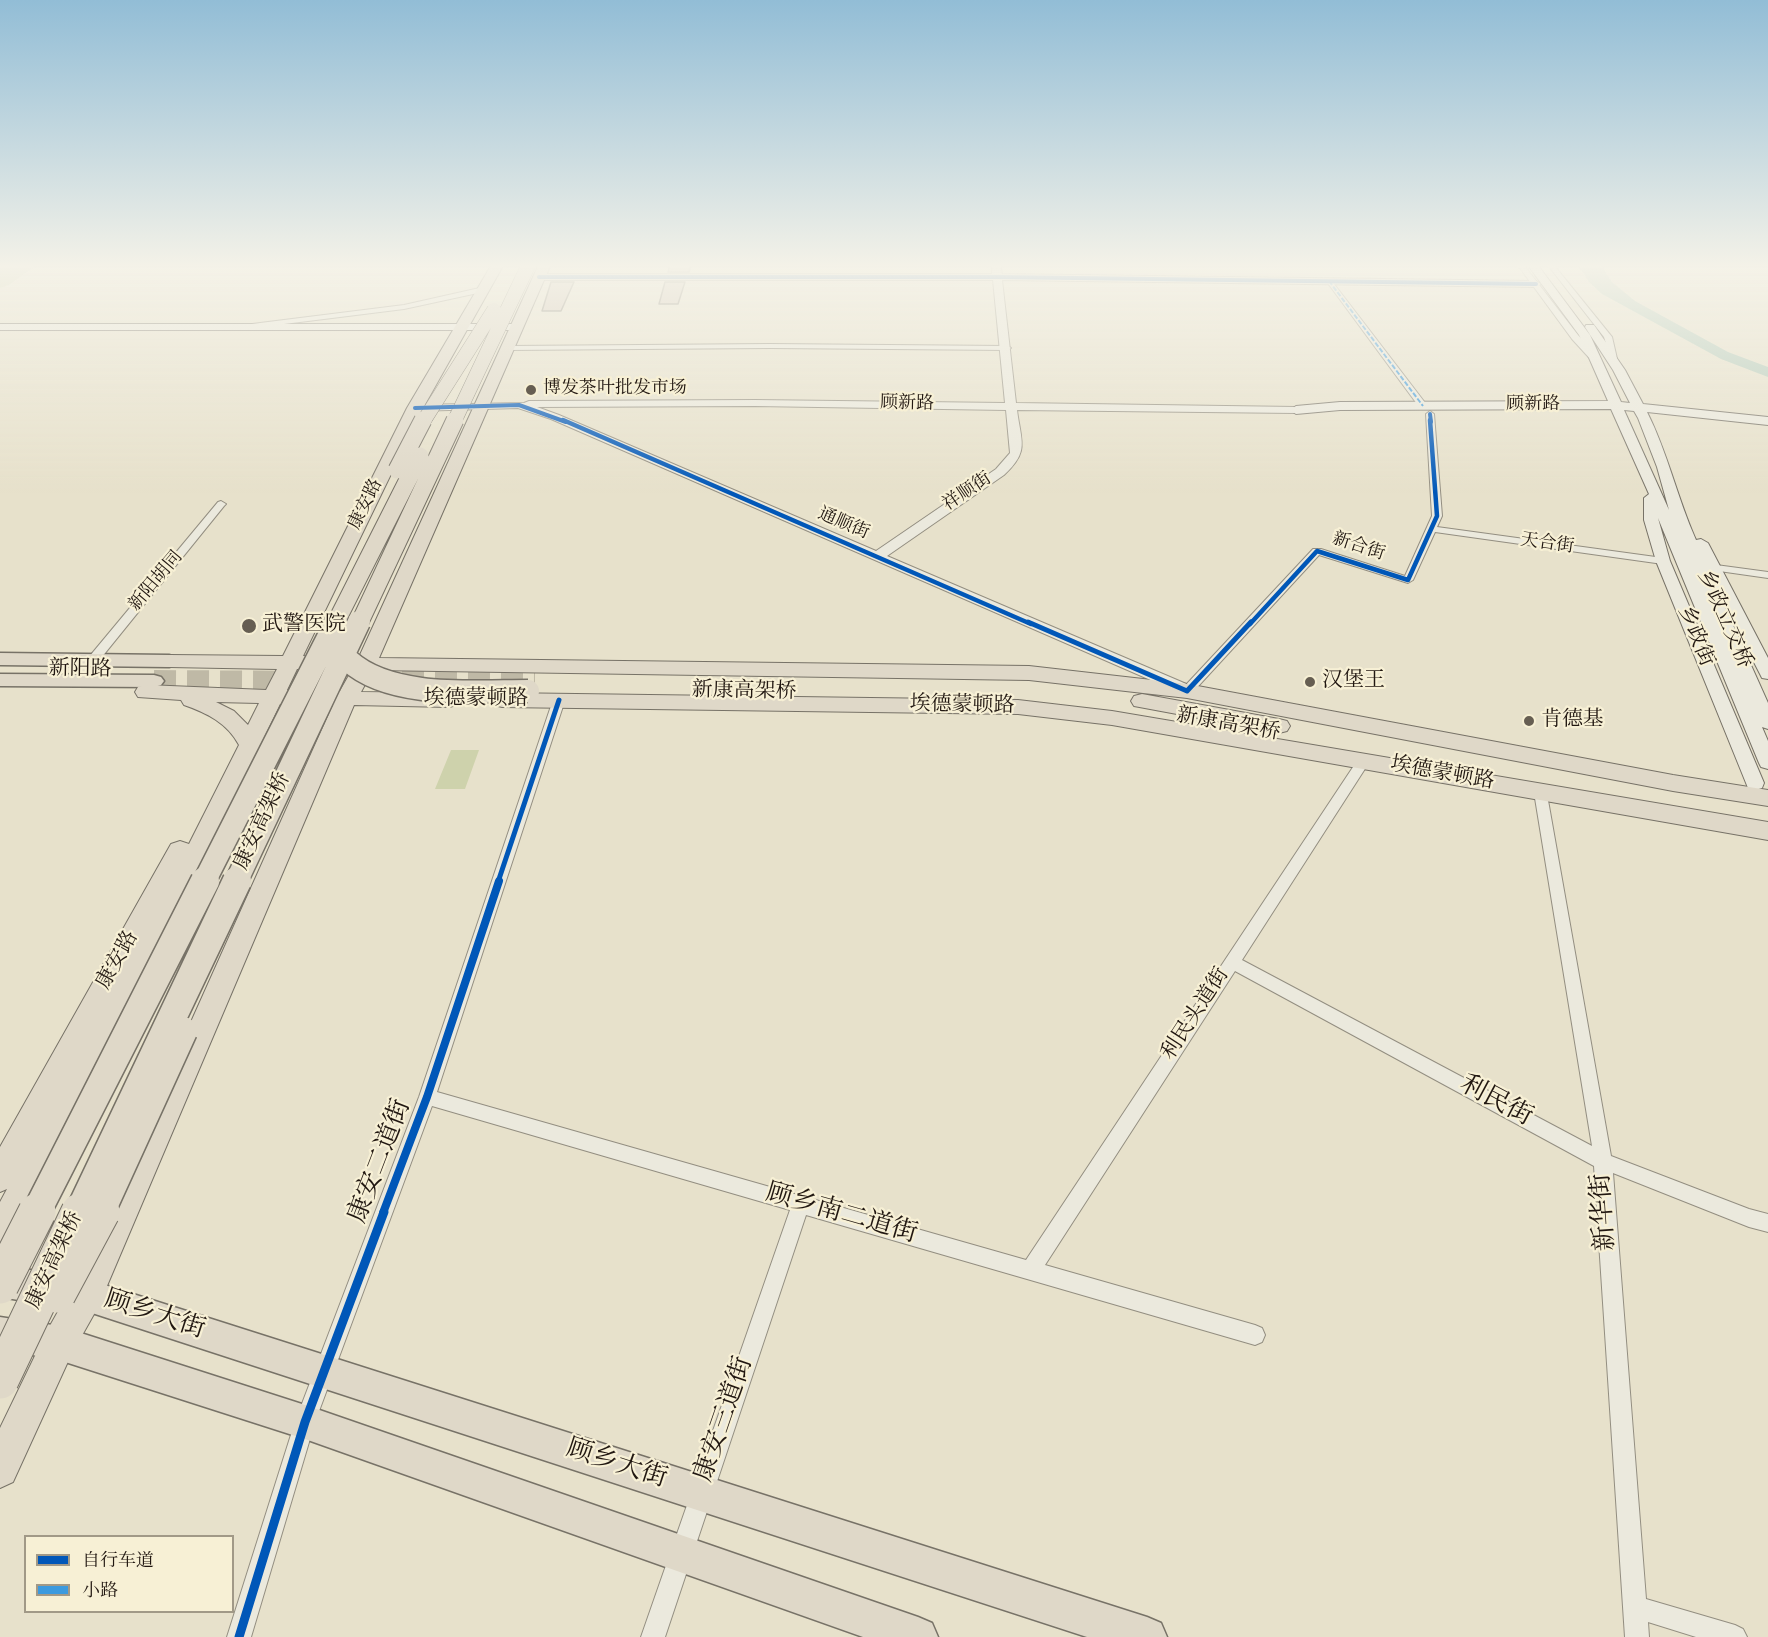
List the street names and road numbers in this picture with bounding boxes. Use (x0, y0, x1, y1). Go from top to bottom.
street label: 顾新路 (880, 394, 934, 416)
street label: 顾新路 (1506, 395, 1560, 417)
street label: 祥顺街 (940, 469, 996, 517)
street label: 康安路 (345, 476, 389, 534)
street label: 通顺街 (814, 505, 872, 545)
street label: 新合街 (1329, 529, 1387, 567)
street label: 天合街 (1519, 531, 1575, 559)
street label: 新阳胡同 (126, 547, 188, 617)
street label: 乡政立交桥 (1690, 567, 1756, 673)
street label: 乡政街 (1671, 603, 1717, 671)
street label: 新阳路 (48, 658, 112, 684)
street label: 新康高架桥 (691, 679, 797, 707)
street label: 埃德蒙顿路 (424, 687, 528, 713)
street label: 埃德蒙顿路 (909, 693, 1015, 721)
street label: 新康高架桥 (1174, 704, 1282, 748)
street label: 埃德蒙顿路 (1388, 753, 1496, 797)
street label: 康安高架桥 (230, 769, 298, 875)
street label: 康安路 (93, 927, 145, 995)
street label: 利民头道街 (1158, 964, 1236, 1066)
street label: 利民街 (1453, 1071, 1537, 1135)
street label: 康安二道街 (344, 1096, 420, 1228)
street label: 新华街 (1588, 1172, 1624, 1252)
street label: 顾乡南二道街 (762, 1180, 920, 1252)
street label: 康安高架桥 (22, 1208, 90, 1314)
street label: 顾乡大街 (100, 1286, 208, 1348)
street label: 康安三道街 (690, 1353, 762, 1487)
street label: 顾乡大街 (562, 1435, 670, 1497)

